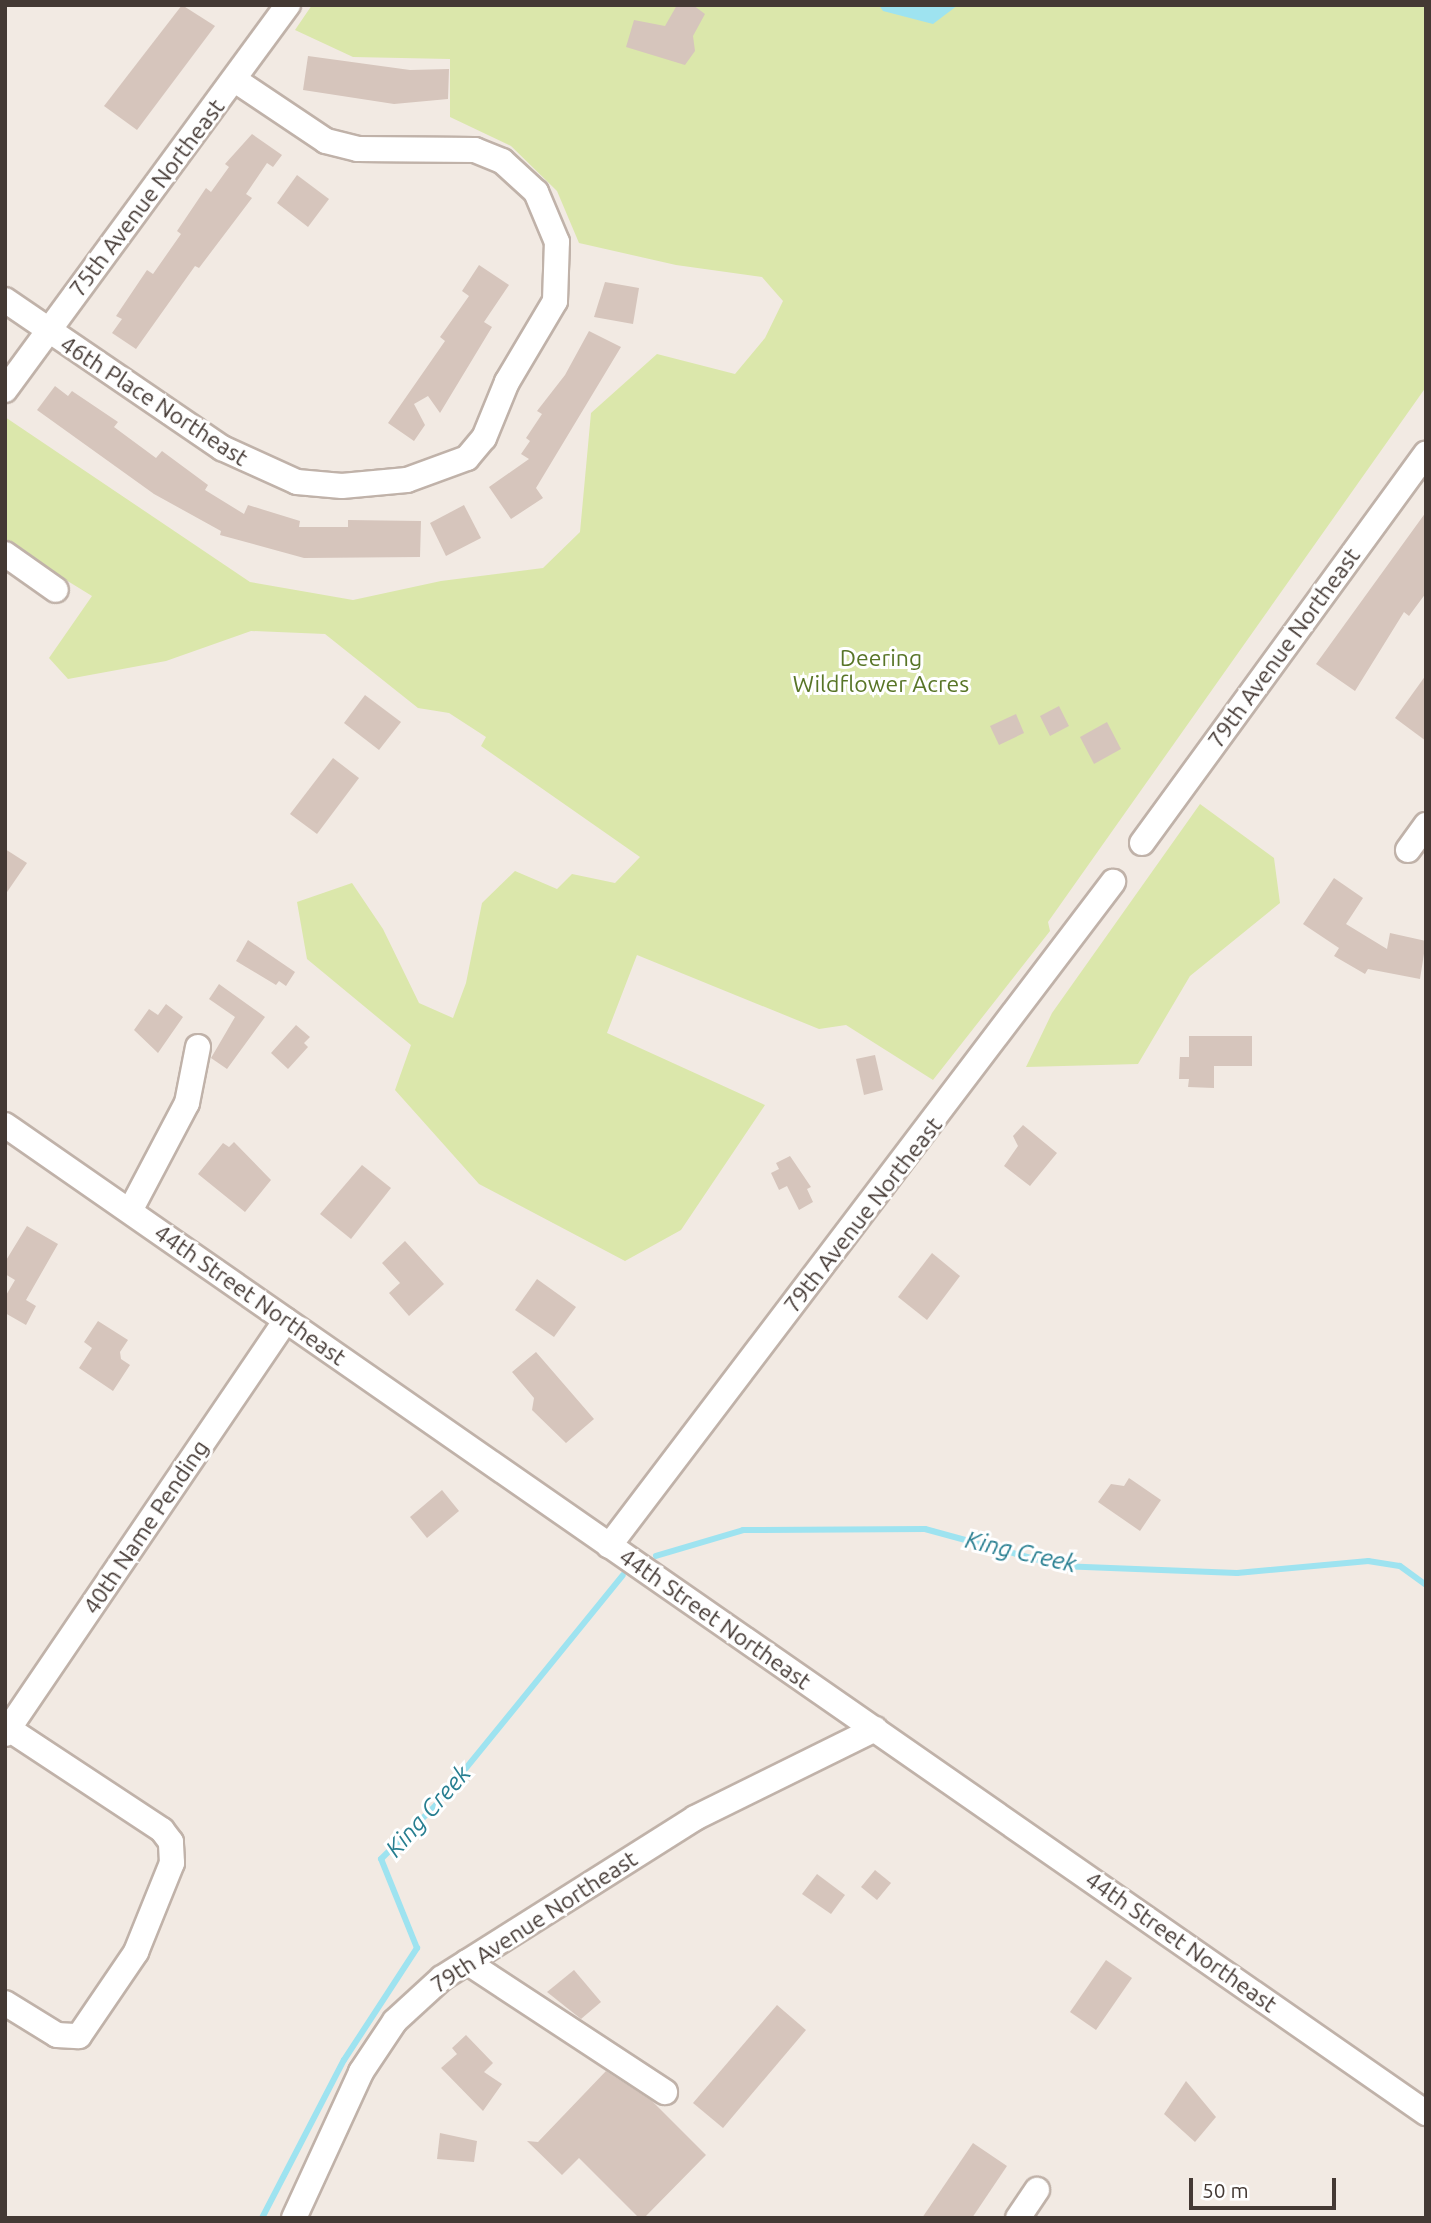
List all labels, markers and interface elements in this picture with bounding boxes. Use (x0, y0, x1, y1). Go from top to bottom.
street label: 75th Avenue Northeast (64, 94, 230, 302)
street label: 46th Place Northeast (55, 330, 253, 472)
street label: 79th Avenue Northeast (1202, 543, 1366, 753)
park label: Deering Wildflower Acres (793, 644, 969, 698)
street label: 79th Avenue Northeast (778, 1112, 948, 1318)
street label: 44th Street Northeast (149, 1219, 351, 1371)
street label: 40th Name Pending (78, 1435, 214, 1619)
water label: King Creek (963, 1525, 1079, 1579)
street label: 44th Street Northeast (614, 1543, 816, 1695)
water label: King Creek (379, 1759, 477, 1863)
street label: 79th Avenue Northeast (426, 1845, 642, 1999)
street label: 44th Street Northeast (1080, 1866, 1282, 2018)
scale bar (1193, 2164, 1340, 2208)
text: 50 m (1202, 2178, 1249, 2202)

